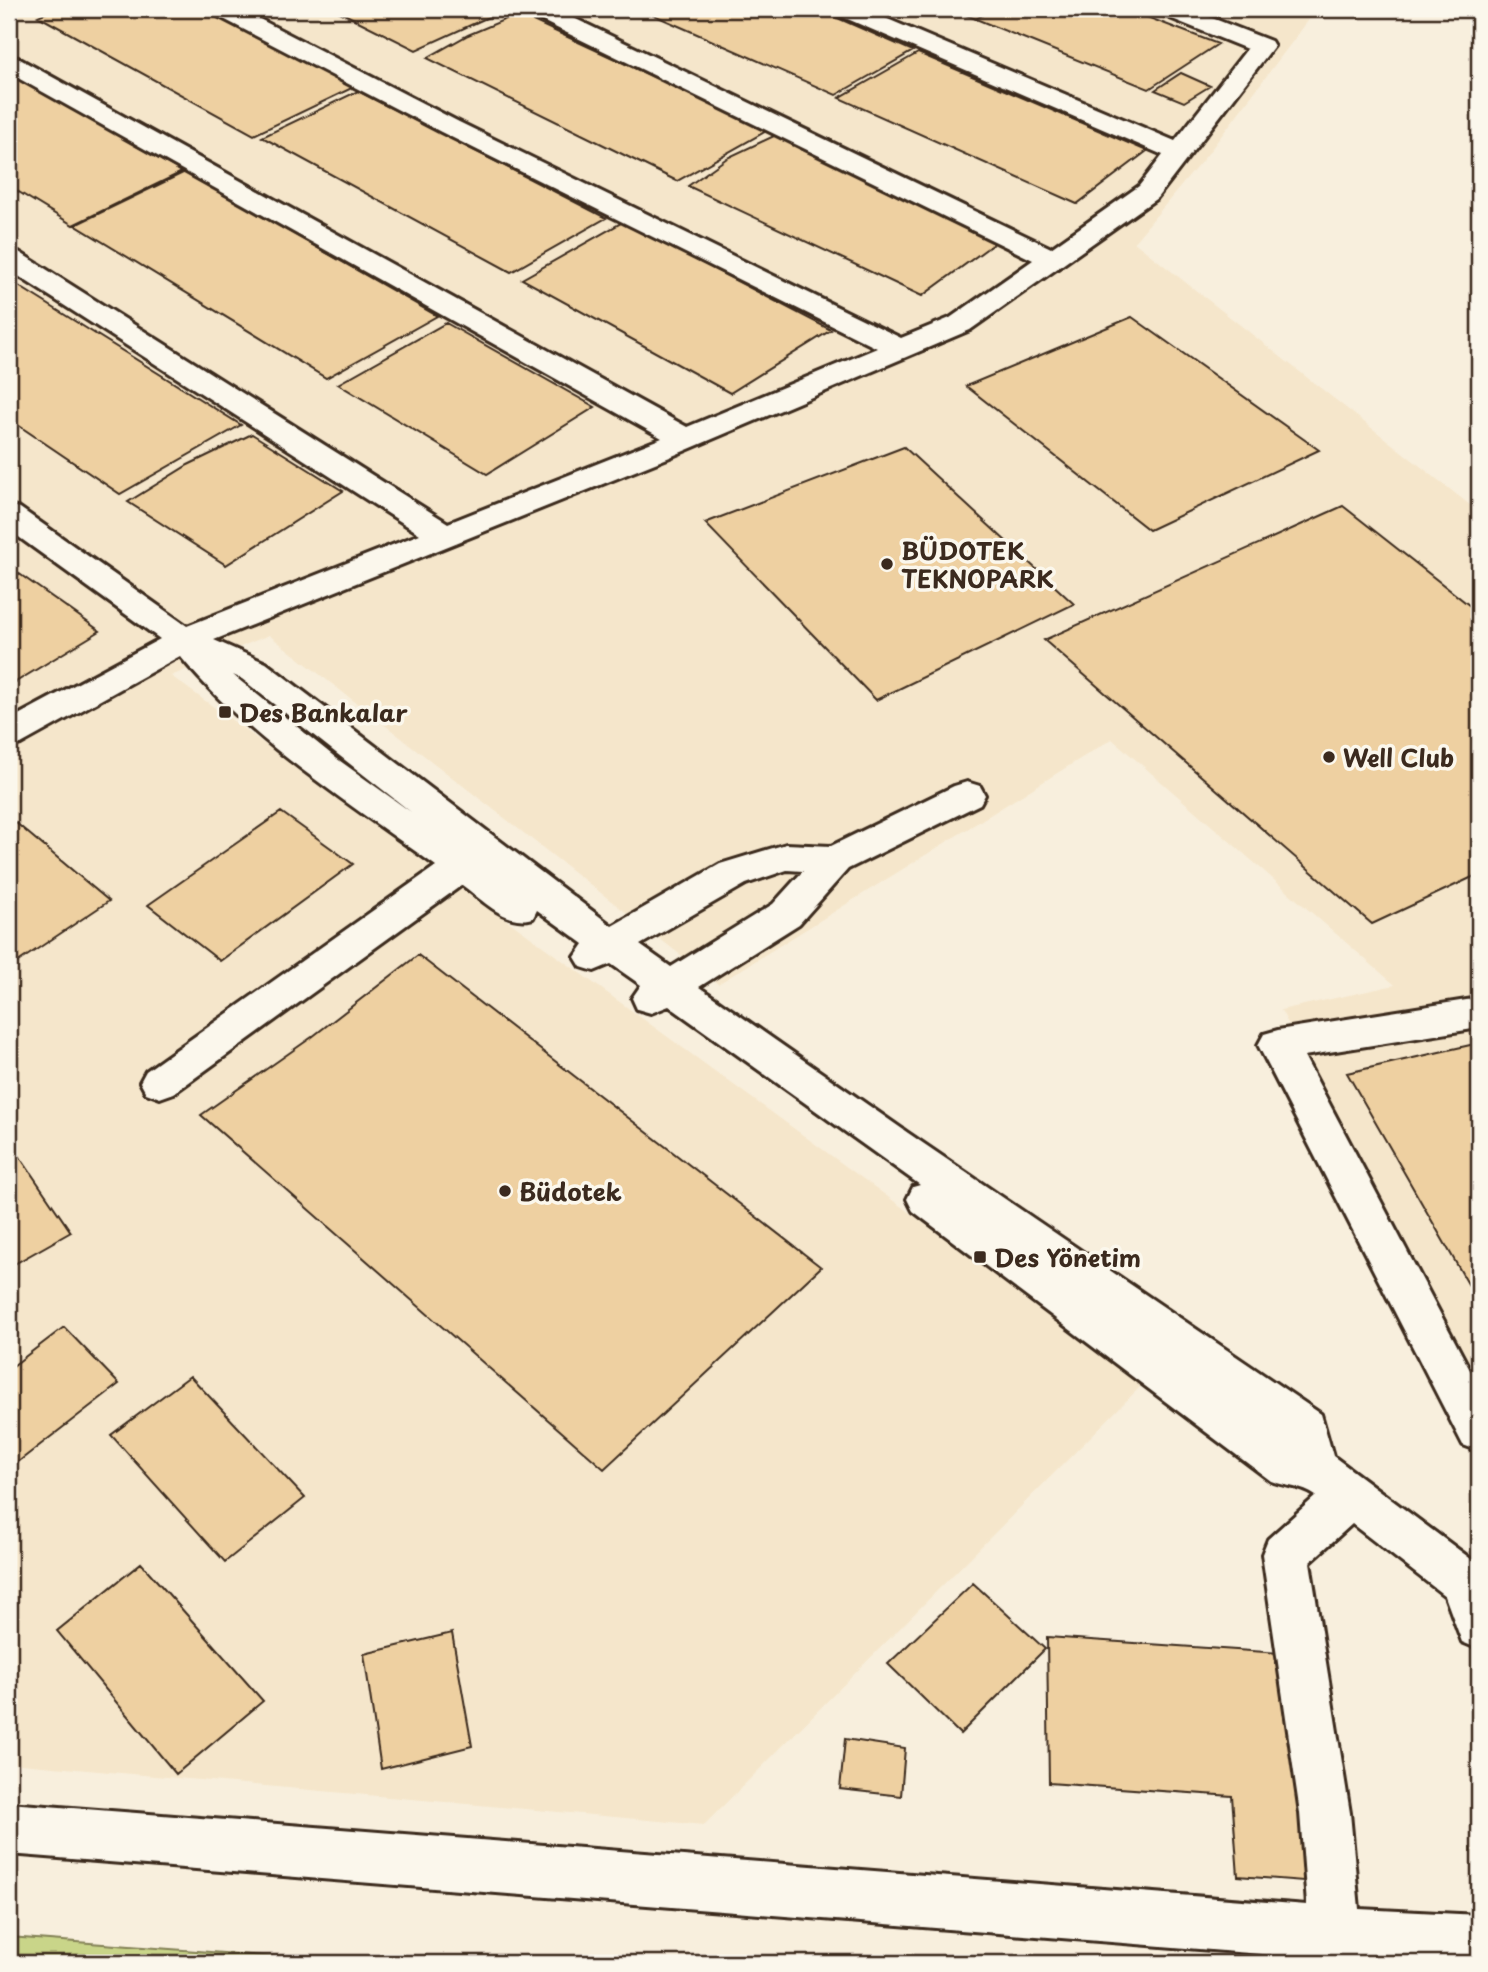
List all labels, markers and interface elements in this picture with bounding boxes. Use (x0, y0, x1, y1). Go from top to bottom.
place label: BÜDOTEK TEKNOPARK (901, 532, 1054, 596)
marker: BÜDOTEK TEKNOPARK (879, 556, 895, 572)
place label: Des Bankalar (239, 694, 408, 730)
marker: Des Bankalar (217, 704, 233, 720)
place label: Well Club (1343, 739, 1454, 775)
marker: Well Club (1321, 749, 1337, 765)
place label: Büdotek (519, 1173, 622, 1209)
marker: Büdotek (497, 1183, 513, 1199)
place label: Des Yönetim (994, 1239, 1141, 1275)
marker: Des Yönetim (972, 1249, 988, 1265)

